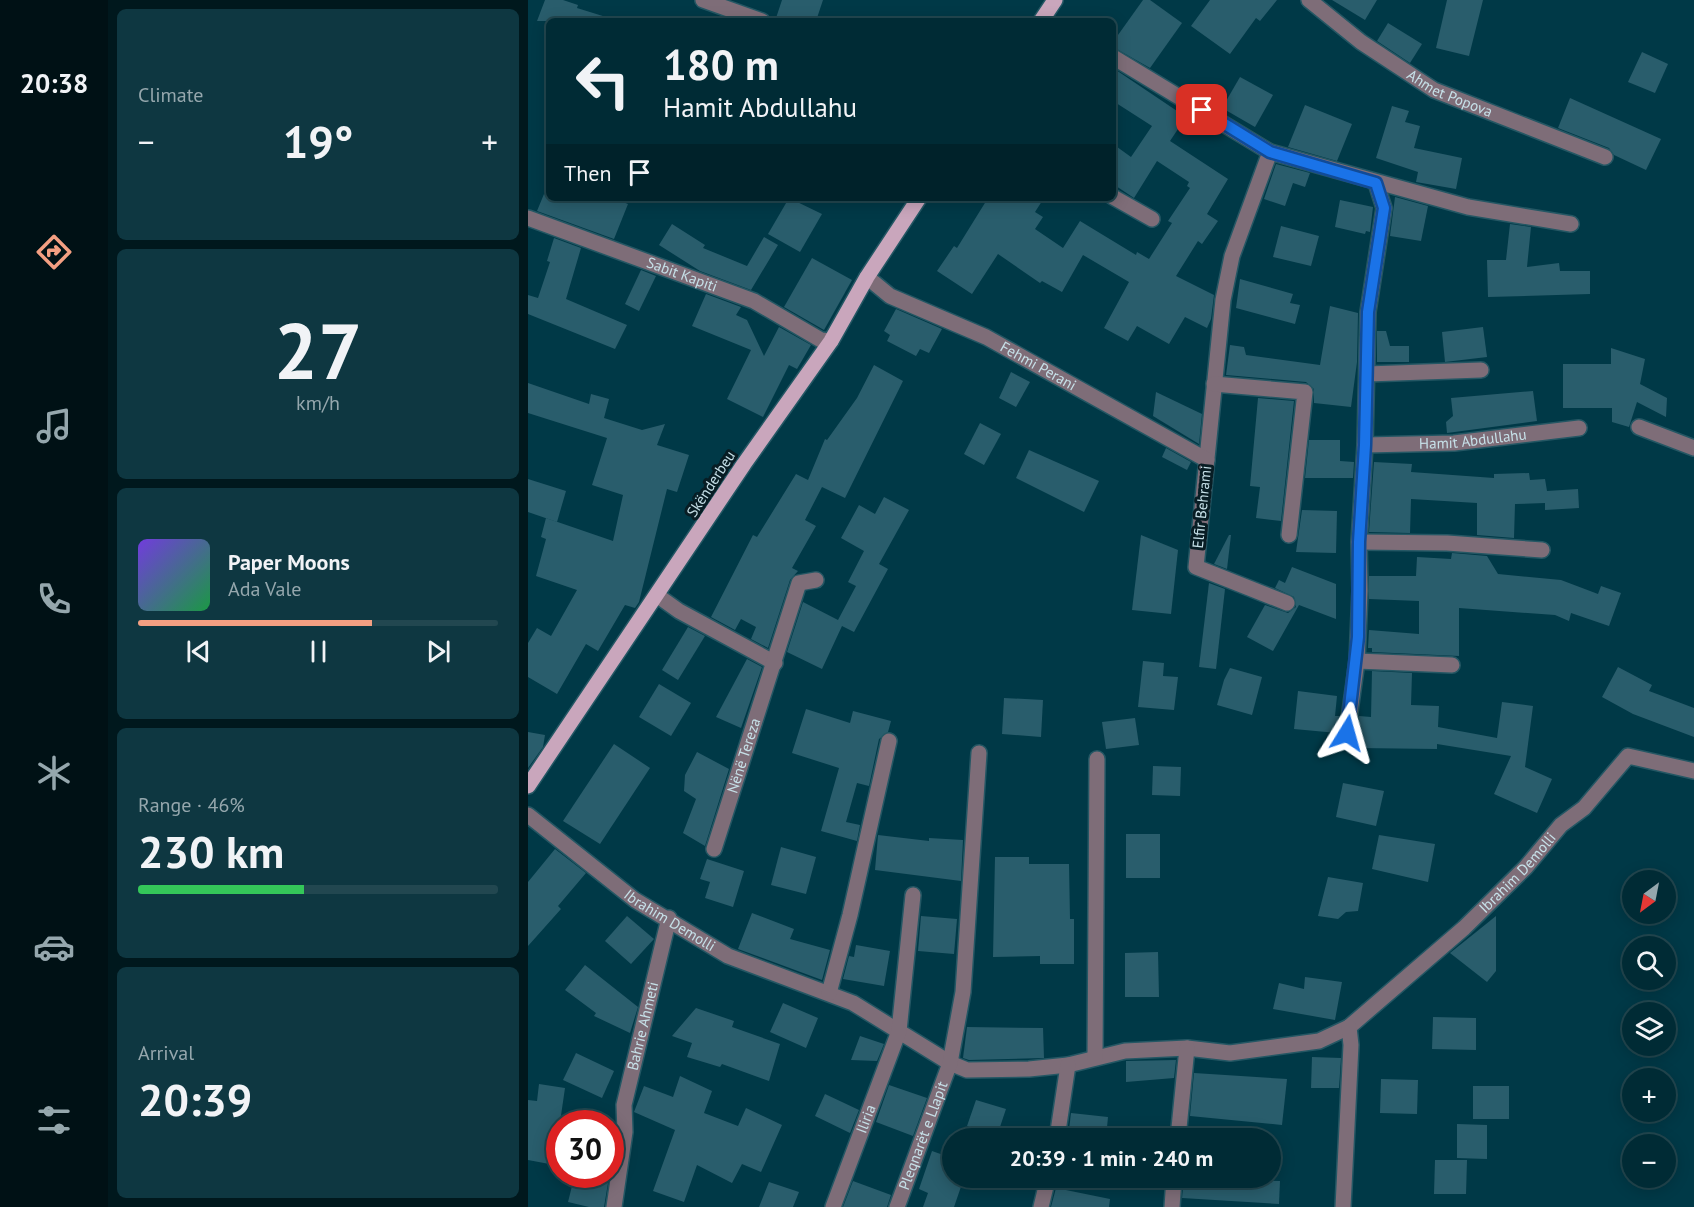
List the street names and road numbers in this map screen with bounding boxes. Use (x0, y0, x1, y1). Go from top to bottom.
street label: Ahmet Popova (1404, 65, 1495, 121)
street label: Sabit Kapiti (644, 252, 720, 296)
street label: Fehmi Perani (997, 337, 1080, 394)
street label: Hamit Abdullahu (1419, 424, 1528, 453)
street label: Skënderbeu (682, 447, 739, 521)
street label: Elfir Behrami (1188, 465, 1215, 549)
street label: Nënë Tereza (722, 716, 764, 795)
street label: Ibrahim Demolli (1475, 828, 1560, 917)
street label: Ibrahim Demolli (620, 885, 719, 955)
street label: Bahrie Ahmeti (623, 980, 662, 1072)
street label: Pleqnarët e Llapit (894, 1079, 951, 1192)
street label: Iliria (851, 1102, 880, 1136)

